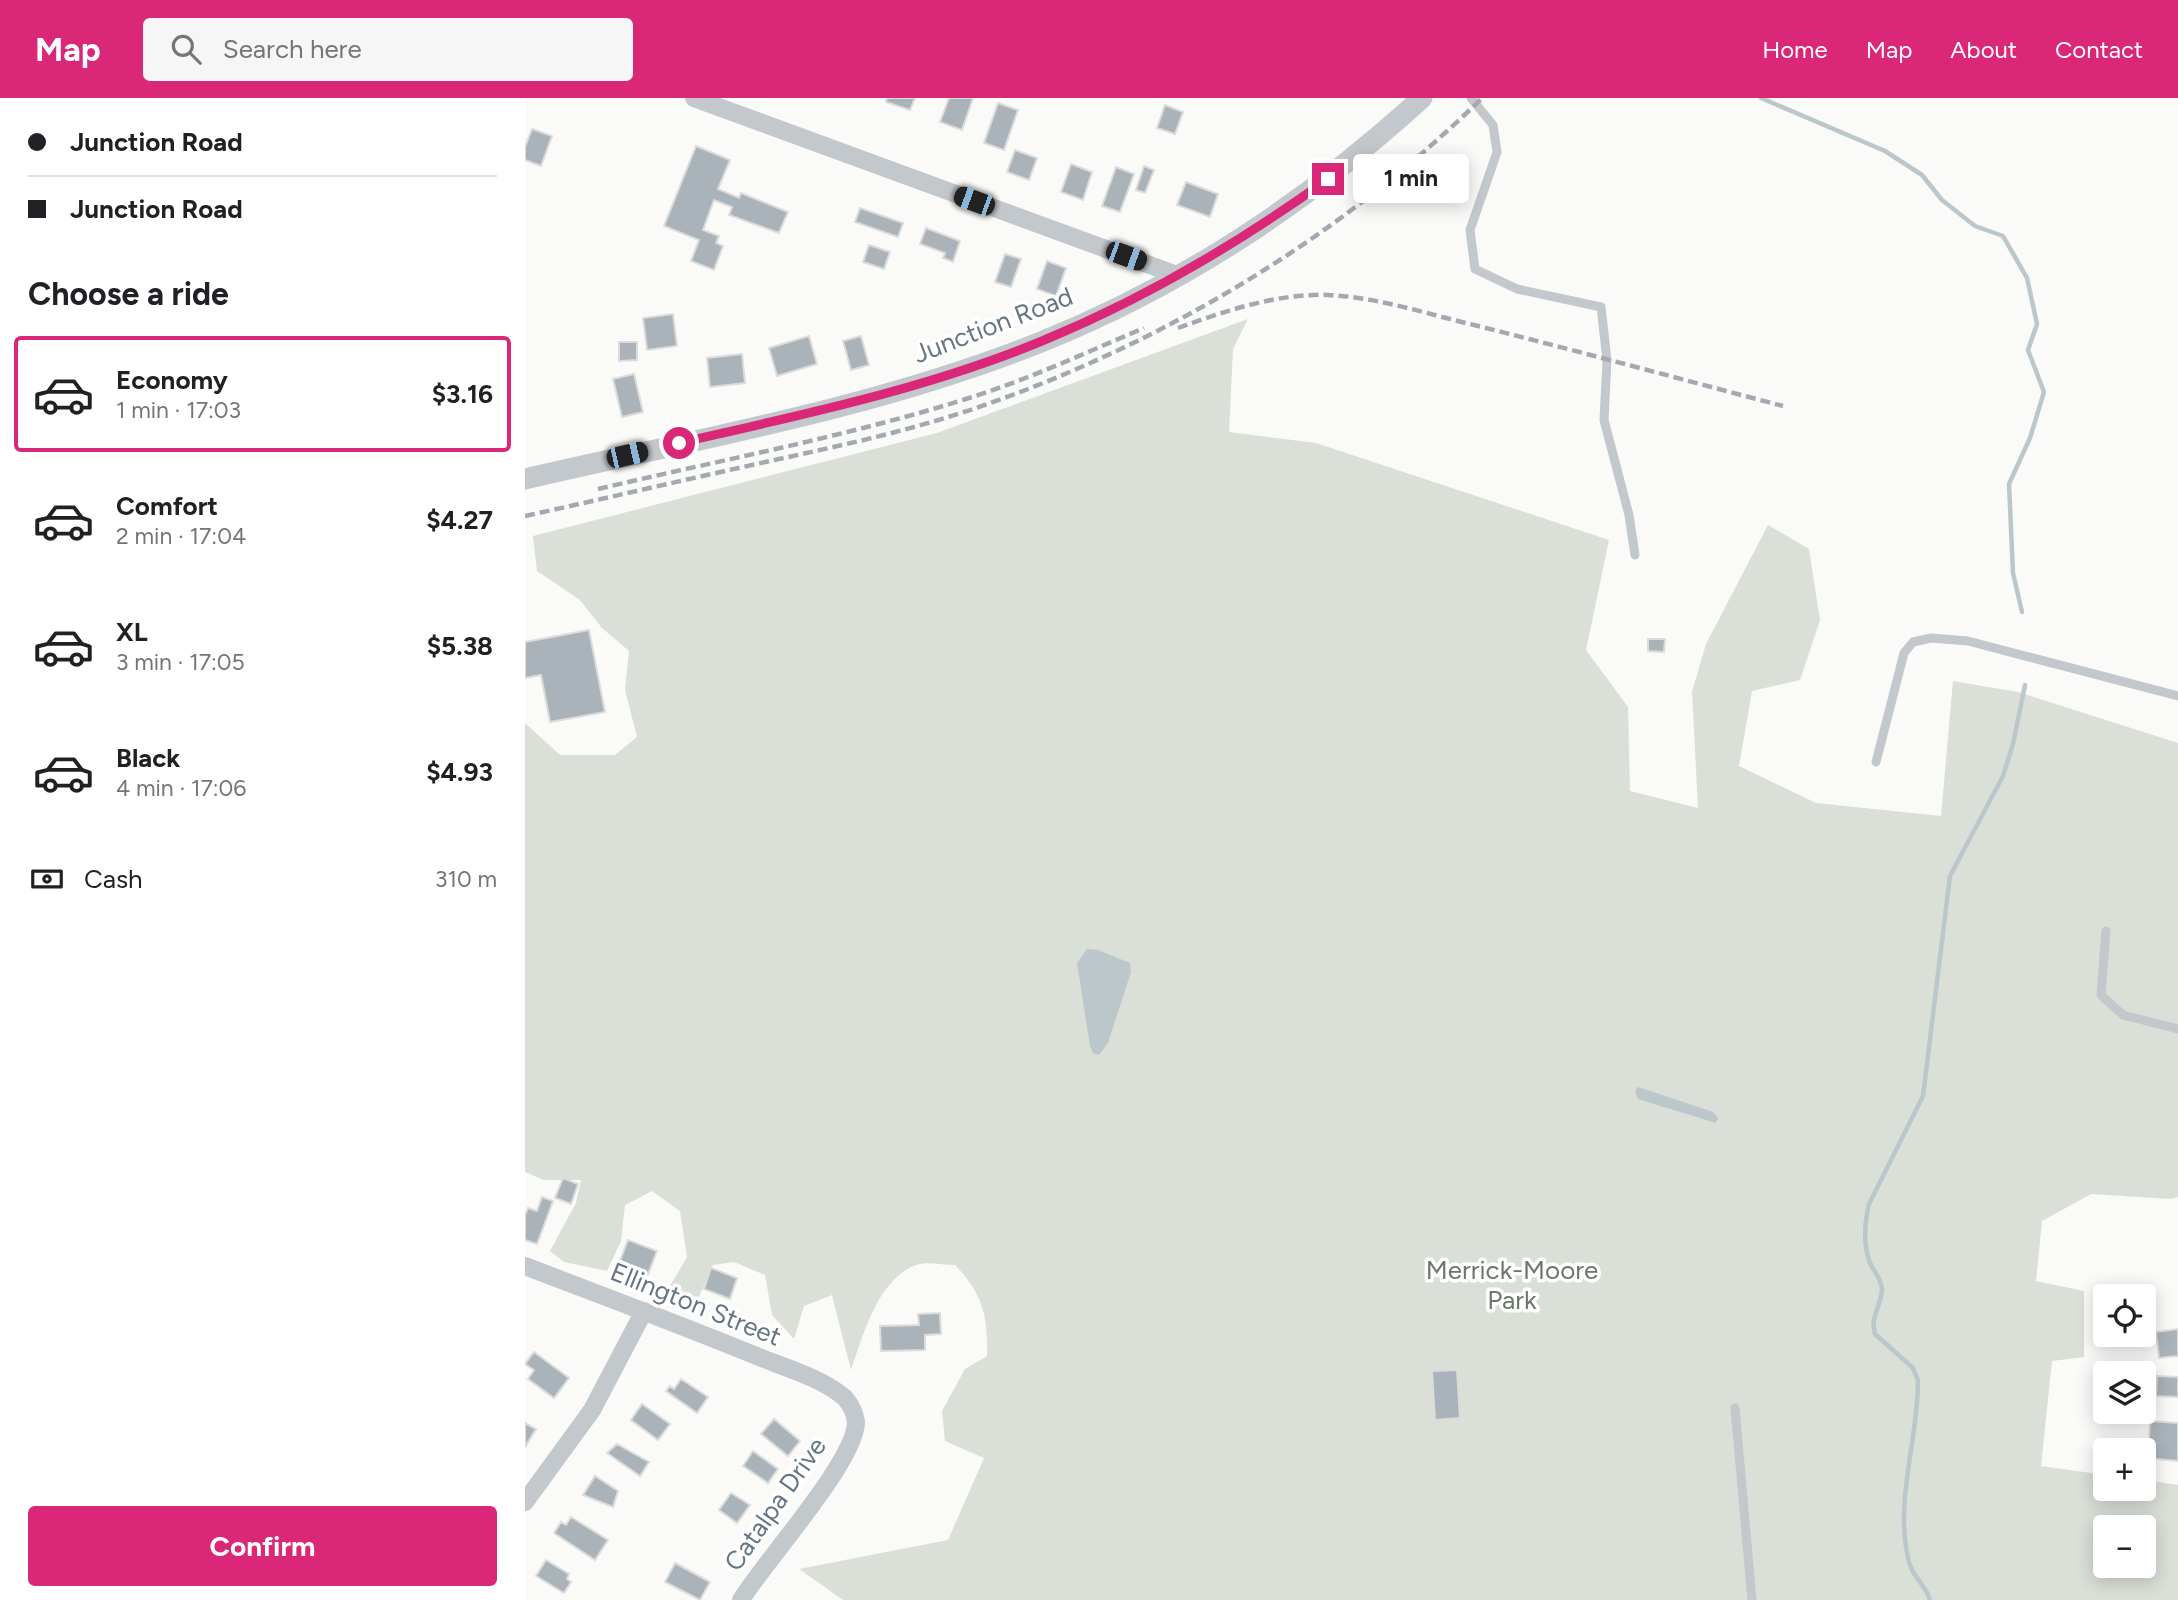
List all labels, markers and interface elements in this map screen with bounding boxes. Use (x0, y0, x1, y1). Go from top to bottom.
search box (143, 18, 633, 81)
text: Map (35, 30, 101, 69)
icon: search (167, 30, 205, 68)
text: Search here (223, 33, 362, 65)
text: Home (1762, 35, 1828, 64)
text: Map (1866, 35, 1912, 64)
text: About (1950, 35, 2017, 64)
text: Contact (2055, 35, 2143, 64)
text: Junction Road (70, 126, 243, 158)
callout: 1 min (1353, 154, 1468, 204)
route end (1312, 163, 1344, 195)
text: 1 min (1384, 164, 1438, 192)
car (951, 184, 998, 218)
text: Junction Road (70, 193, 243, 225)
car (1103, 239, 1150, 273)
text: Choose a ride (28, 275, 229, 313)
street label: Junction Road (909, 280, 1077, 370)
icon: car (32, 363, 95, 426)
text: Economy (116, 364, 228, 396)
text: $3.16 (432, 378, 493, 410)
text: 1 min · 17:03 (116, 396, 241, 424)
route start (663, 427, 695, 459)
car (605, 440, 650, 470)
icon: car (32, 489, 95, 552)
text: Comfort (116, 490, 218, 522)
text: $4.27 (426, 504, 493, 536)
text: 2 min · 17:04 (116, 522, 246, 550)
icon: car (32, 615, 95, 678)
text: XL (116, 616, 148, 648)
text: $5.38 (427, 630, 493, 662)
text: 3 min · 17:05 (116, 648, 245, 676)
icon: car (32, 741, 95, 804)
text: Black (116, 742, 180, 774)
text: $4.93 (426, 756, 493, 788)
text: 4 min · 17:06 (116, 774, 246, 802)
icon: cash (28, 860, 66, 898)
text: Cash (84, 863, 143, 895)
text: 310 m (435, 865, 497, 893)
park label: Merrick-Moore Park (1426, 1254, 1598, 1316)
street label: Ellington Street (606, 1255, 786, 1353)
map controls (2093, 1284, 2156, 1578)
button: locate (2093, 1284, 2156, 1347)
button: layers (2093, 1361, 2156, 1424)
street label: Catalpa Drive (717, 1431, 833, 1577)
button: + (2093, 1438, 2156, 1501)
button: Confirm (28, 1506, 497, 1586)
button: − (2093, 1515, 2156, 1578)

